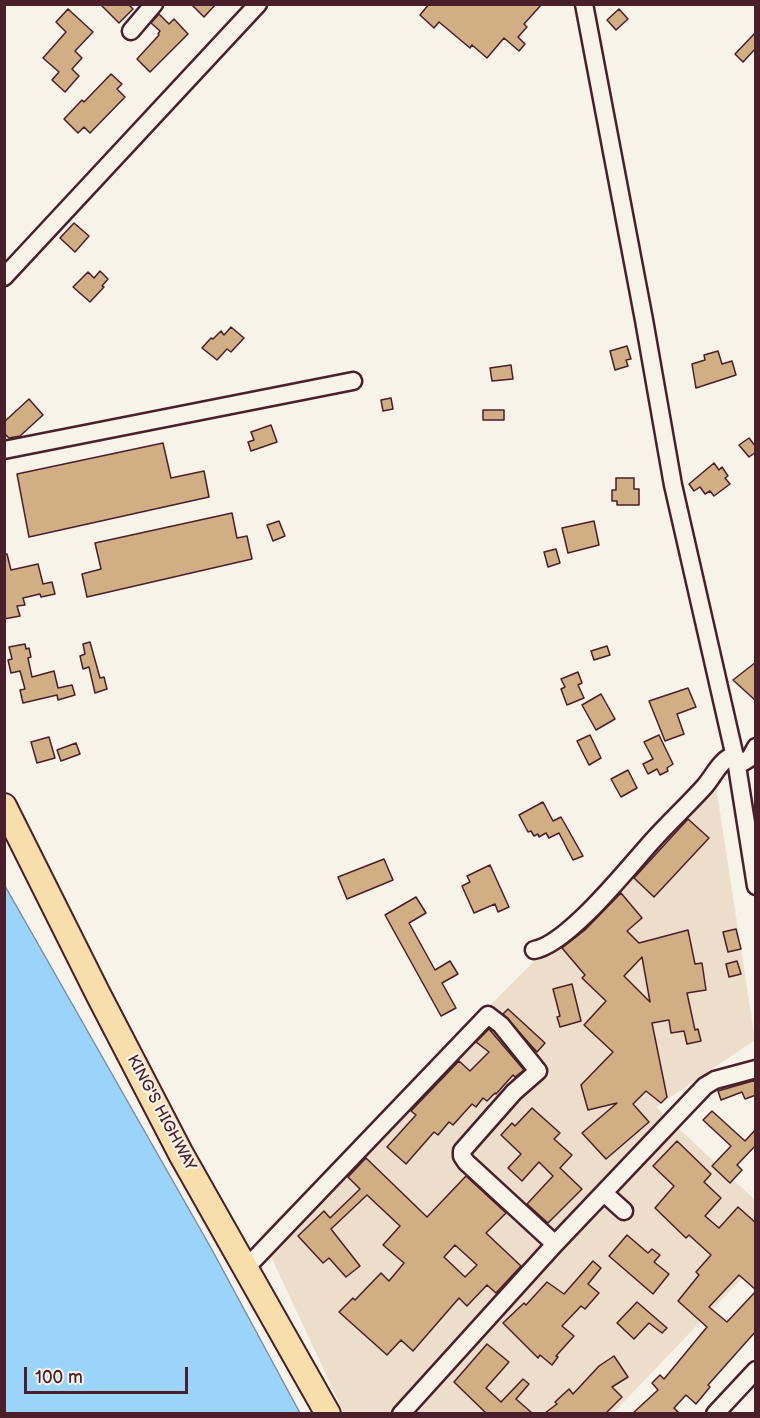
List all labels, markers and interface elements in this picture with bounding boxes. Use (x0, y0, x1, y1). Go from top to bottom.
street label: KING'S HIGHWAY (122, 1052, 200, 1174)
scale bar (27, 1355, 190, 1393)
text: 100 m (35, 1367, 83, 1388)

